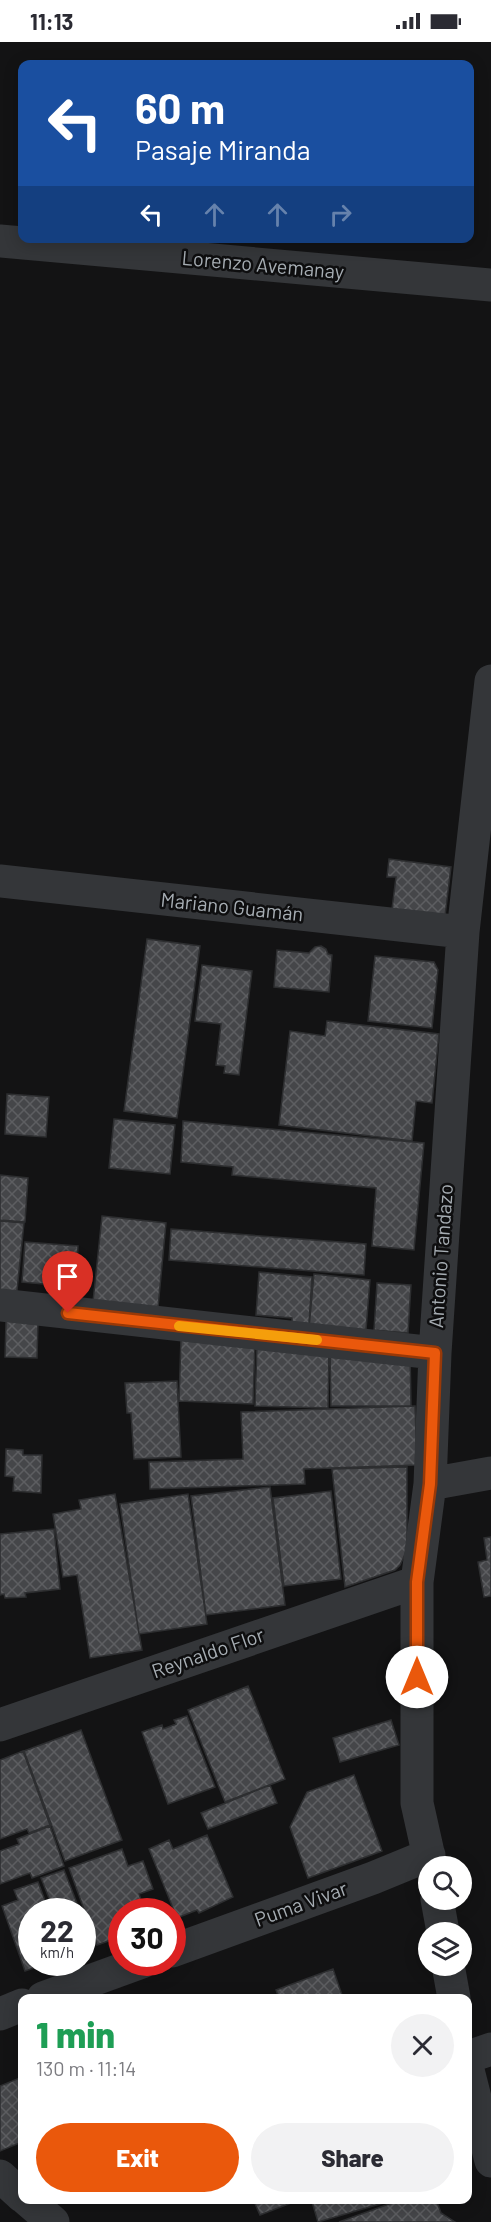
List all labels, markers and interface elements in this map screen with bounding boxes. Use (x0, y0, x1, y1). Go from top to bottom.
text: 11:13 (30, 8, 73, 34)
text: 60 m (135, 82, 225, 132)
icon: left (36, 84, 114, 162)
text: Pasaje Miranda (135, 133, 311, 165)
icon: left (135, 198, 168, 231)
icon: ahead (198, 198, 231, 231)
icon: ahead (261, 198, 294, 231)
icon: right (324, 198, 357, 231)
street label: Lorenzo Avemanay (181, 245, 345, 283)
street label: Mariano Guamán (160, 887, 305, 925)
street label: Antonio Tandazo (423, 1183, 457, 1329)
pin (42, 1251, 93, 1313)
icon: arrive (51, 1260, 84, 1293)
street label: Reynaldo Flor (148, 1622, 267, 1683)
position arrow (385, 1645, 449, 1709)
map controls (418, 1856, 472, 1976)
button: search (418, 1856, 472, 1910)
street label: Puma Vivar (251, 1875, 350, 1931)
speed limit sign: 30 (108, 1898, 186, 1976)
text: 22 (40, 1912, 74, 1948)
button: layers (418, 1922, 472, 1976)
text: km/h (40, 1943, 74, 1961)
text: 1 min (36, 2012, 115, 2055)
button: close (391, 2014, 454, 2077)
text: 130 m · 11:14 (36, 2056, 136, 2080)
button: Exit (36, 2123, 239, 2192)
button: Share (251, 2123, 454, 2192)

